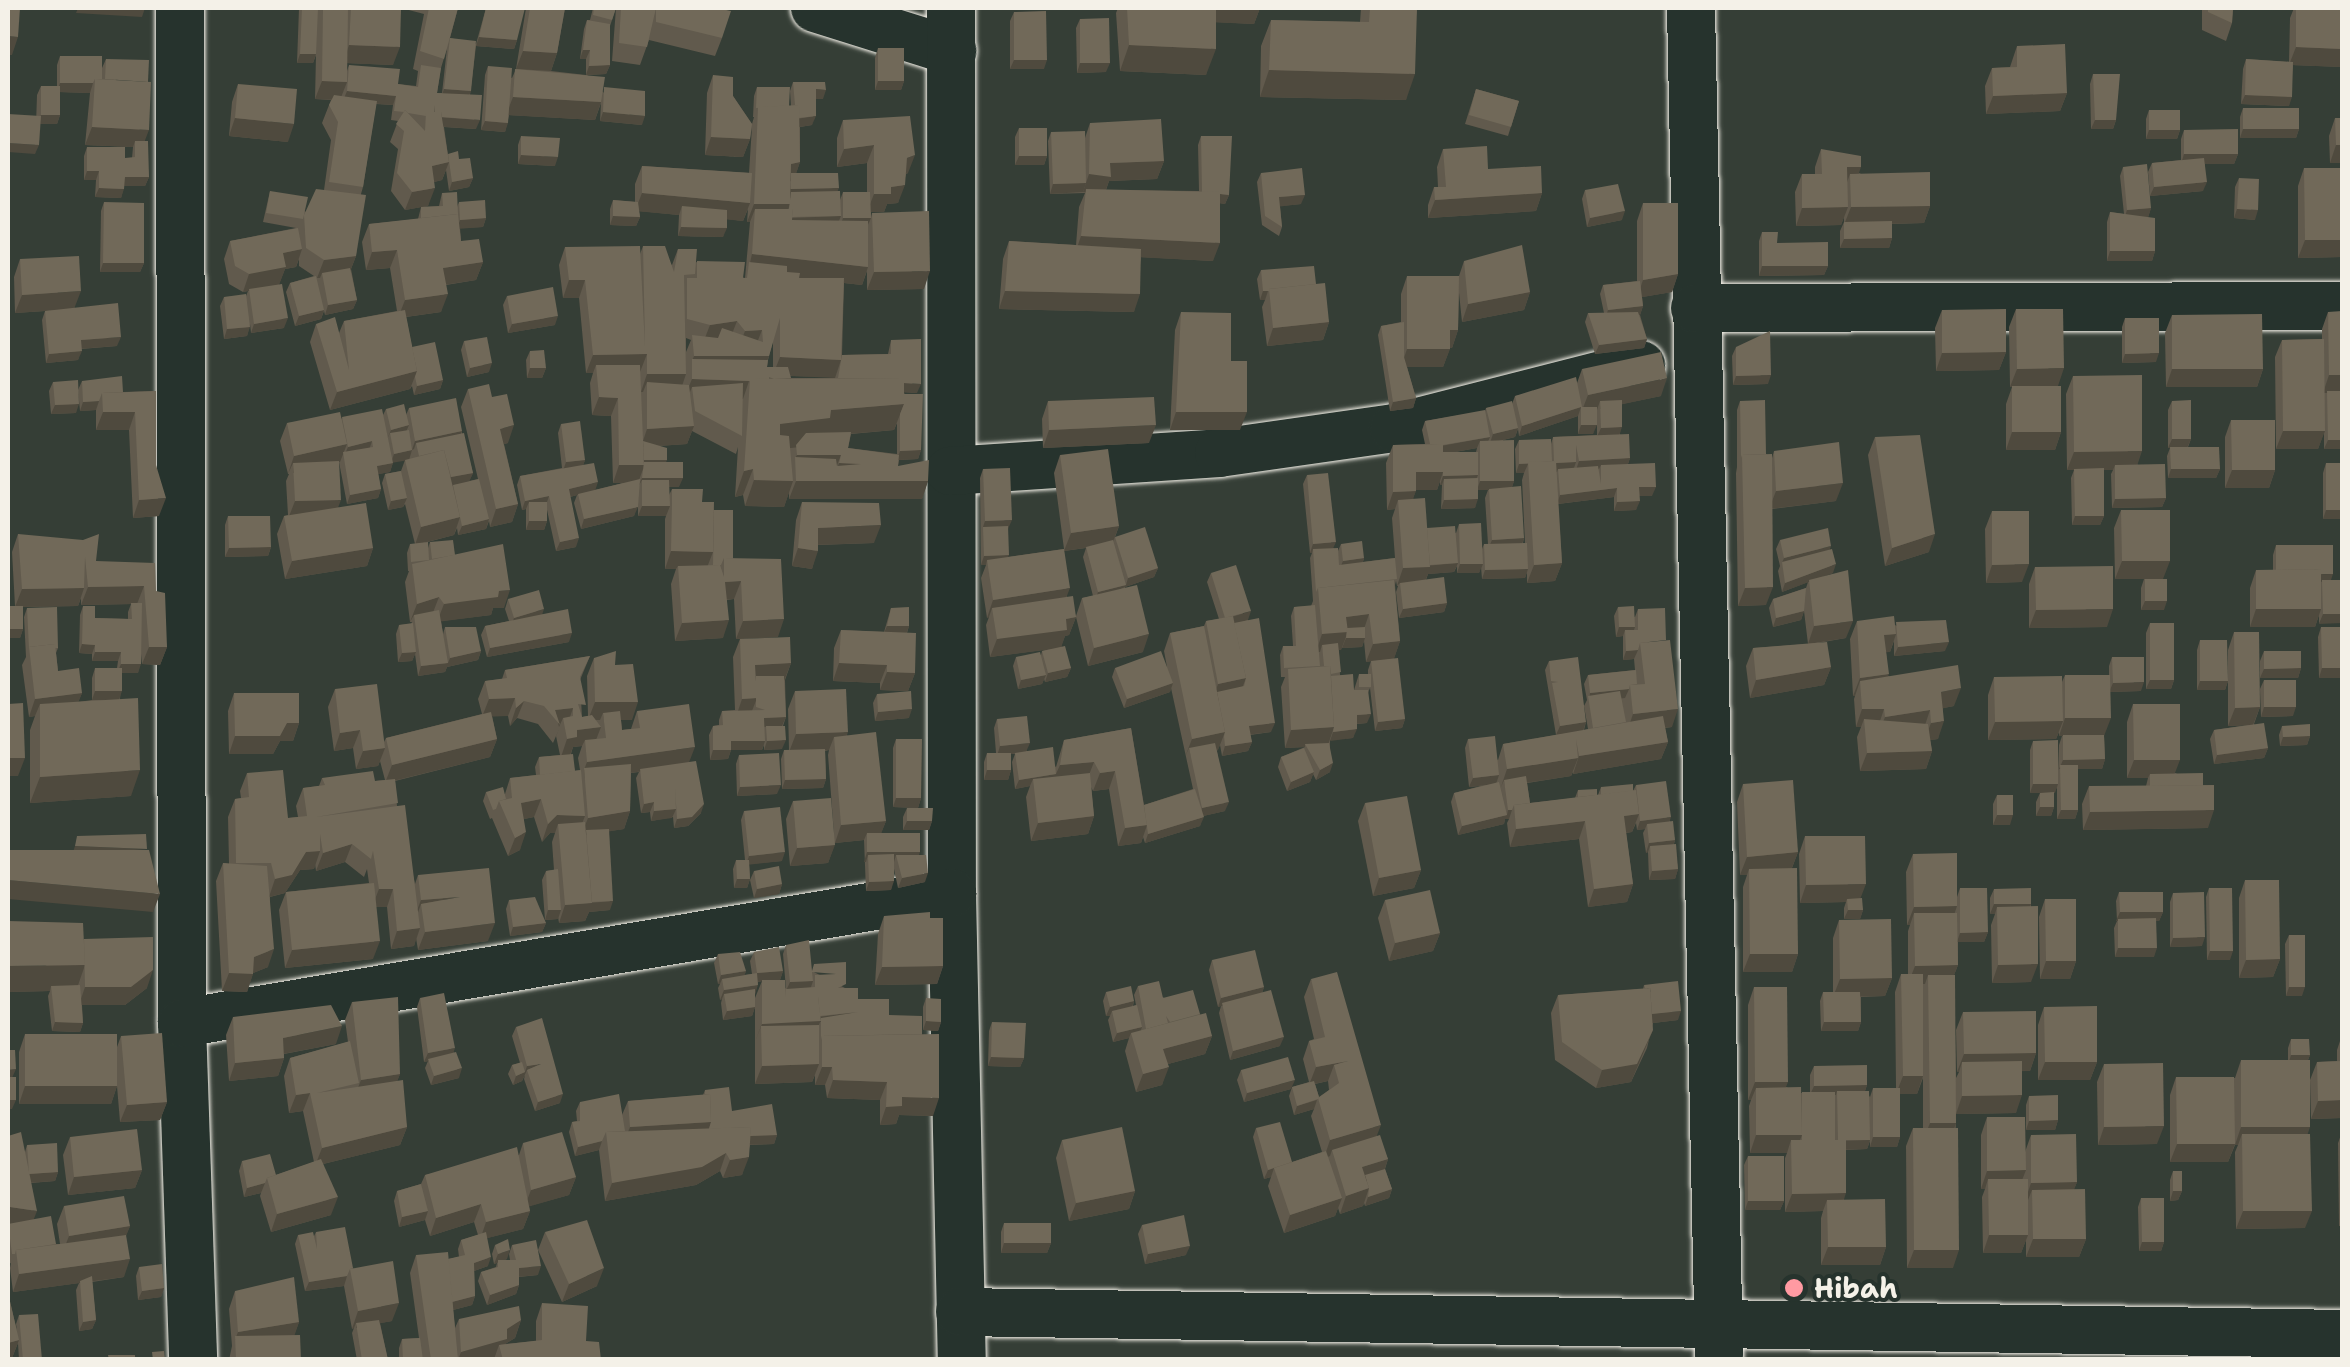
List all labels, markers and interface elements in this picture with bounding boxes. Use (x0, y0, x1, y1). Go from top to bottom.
place label: Hibah (1814, 1271, 1898, 1305)
marker: Hibah (1783, 1277, 1805, 1299)

